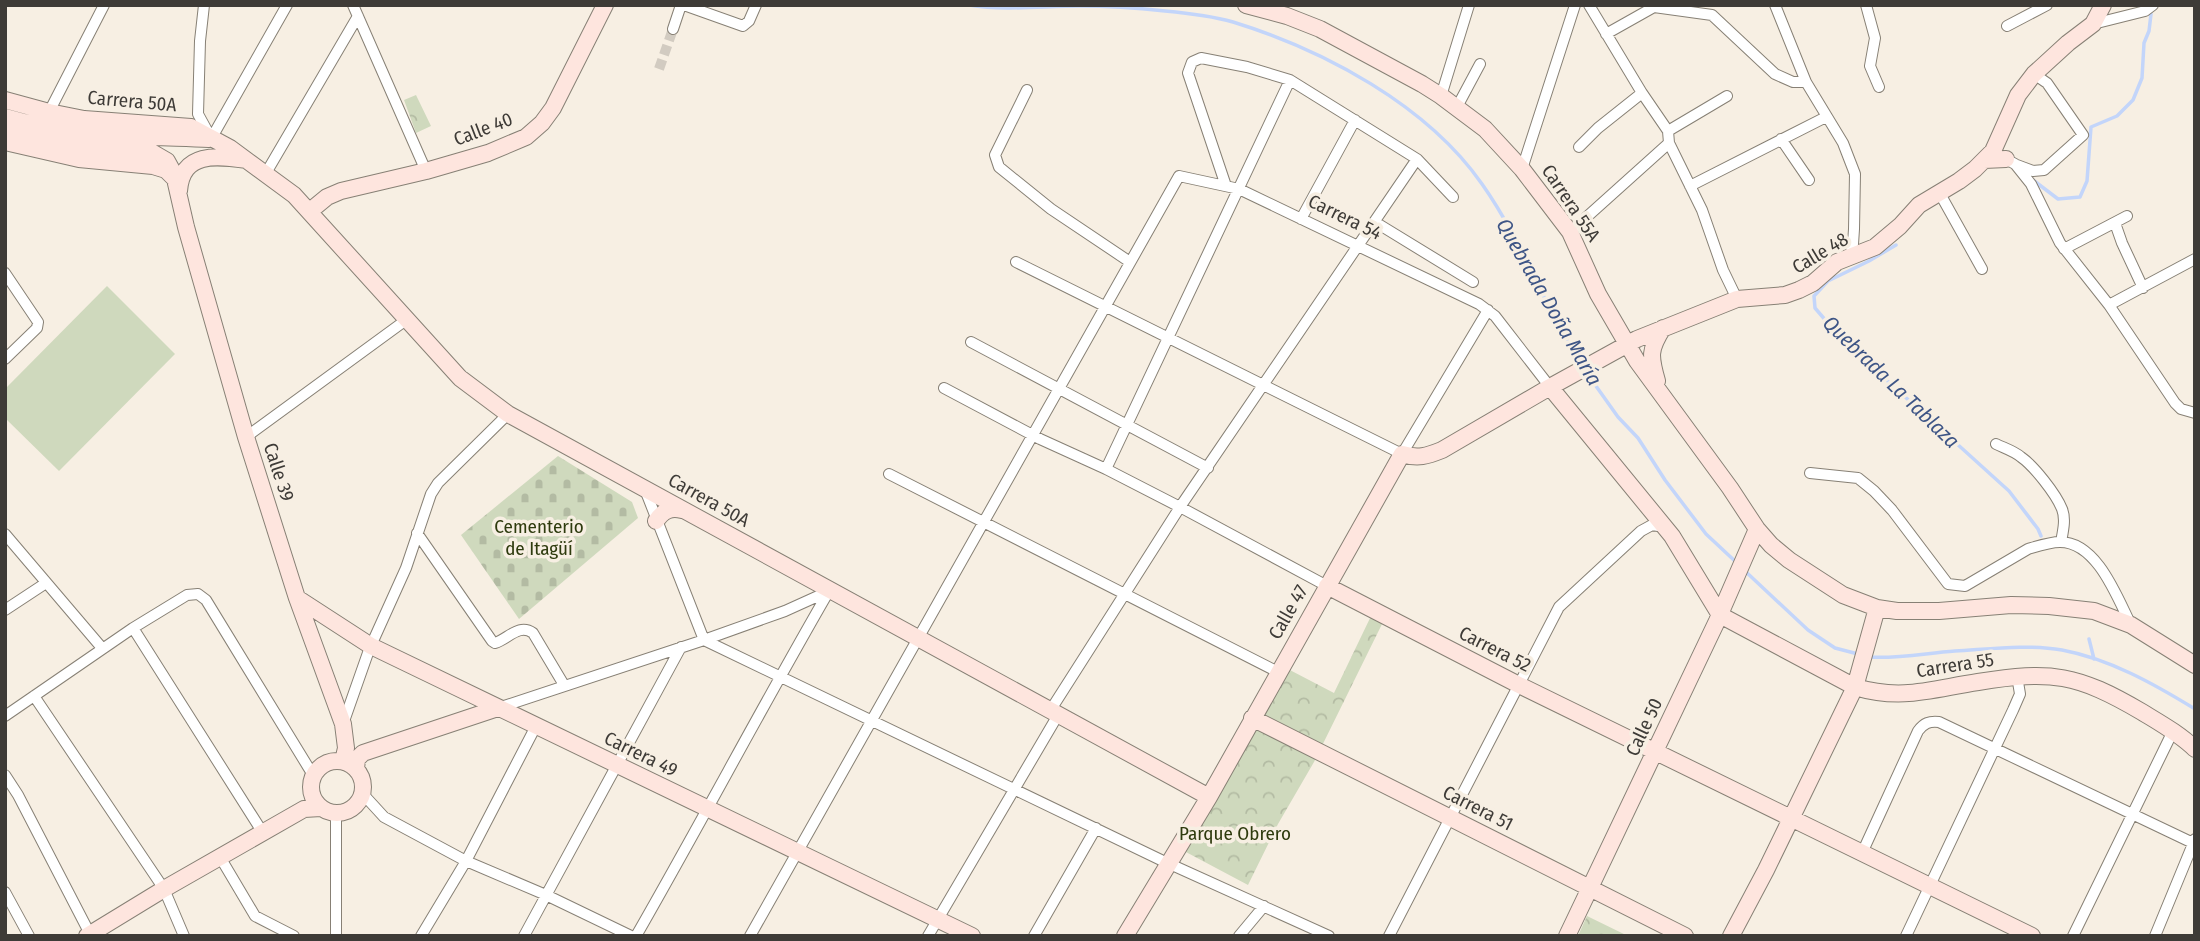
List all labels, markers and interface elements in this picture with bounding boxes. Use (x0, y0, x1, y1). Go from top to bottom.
street label: Carrera 50A (87, 86, 177, 116)
street label: Calle 40 (450, 107, 516, 151)
street label: Carrera 55A (1537, 160, 1605, 246)
street label: Carrera 54 (1305, 189, 1385, 245)
water label: Quebrada Doña María (1491, 214, 1607, 390)
street label: Calle 48 (1788, 227, 1852, 279)
water label: Quebrada La Tablaza (1817, 310, 1965, 454)
street label: Calle 39 (259, 440, 299, 504)
street label: Carrera 50A (664, 468, 754, 532)
park label: Cementerio de Itagüí (494, 515, 584, 560)
street label: Calle 47 (1263, 580, 1313, 643)
street label: Carrera 52 (1455, 621, 1535, 677)
street label: Carrera 55 (1915, 648, 1995, 682)
street label: Calle 50 (1621, 694, 1667, 760)
street label: Carrera 49 (601, 726, 681, 782)
street label: Carrera 51 (1439, 781, 1517, 835)
park label: Parque Obrero (1179, 822, 1291, 845)

